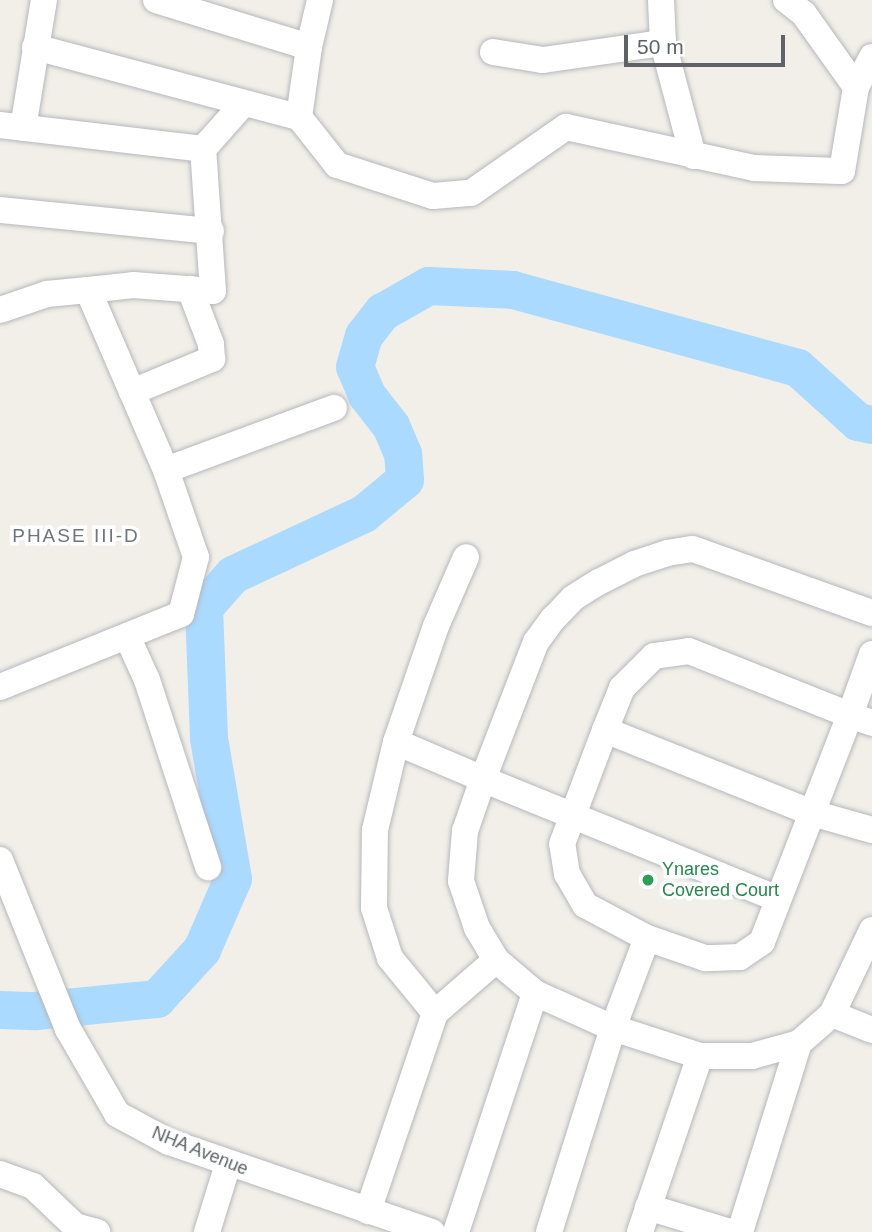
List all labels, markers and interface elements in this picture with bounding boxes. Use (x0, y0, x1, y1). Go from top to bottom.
scale bar (627, 21, 788, 65)
text: 50 m (637, 35, 684, 58)
district label: PHASE III-D (14, 525, 138, 547)
place label: Ynares Covered Court (662, 859, 779, 902)
marker: Ynares Covered Court (640, 872, 656, 888)
street label: NHA Avenue (148, 1122, 252, 1180)

